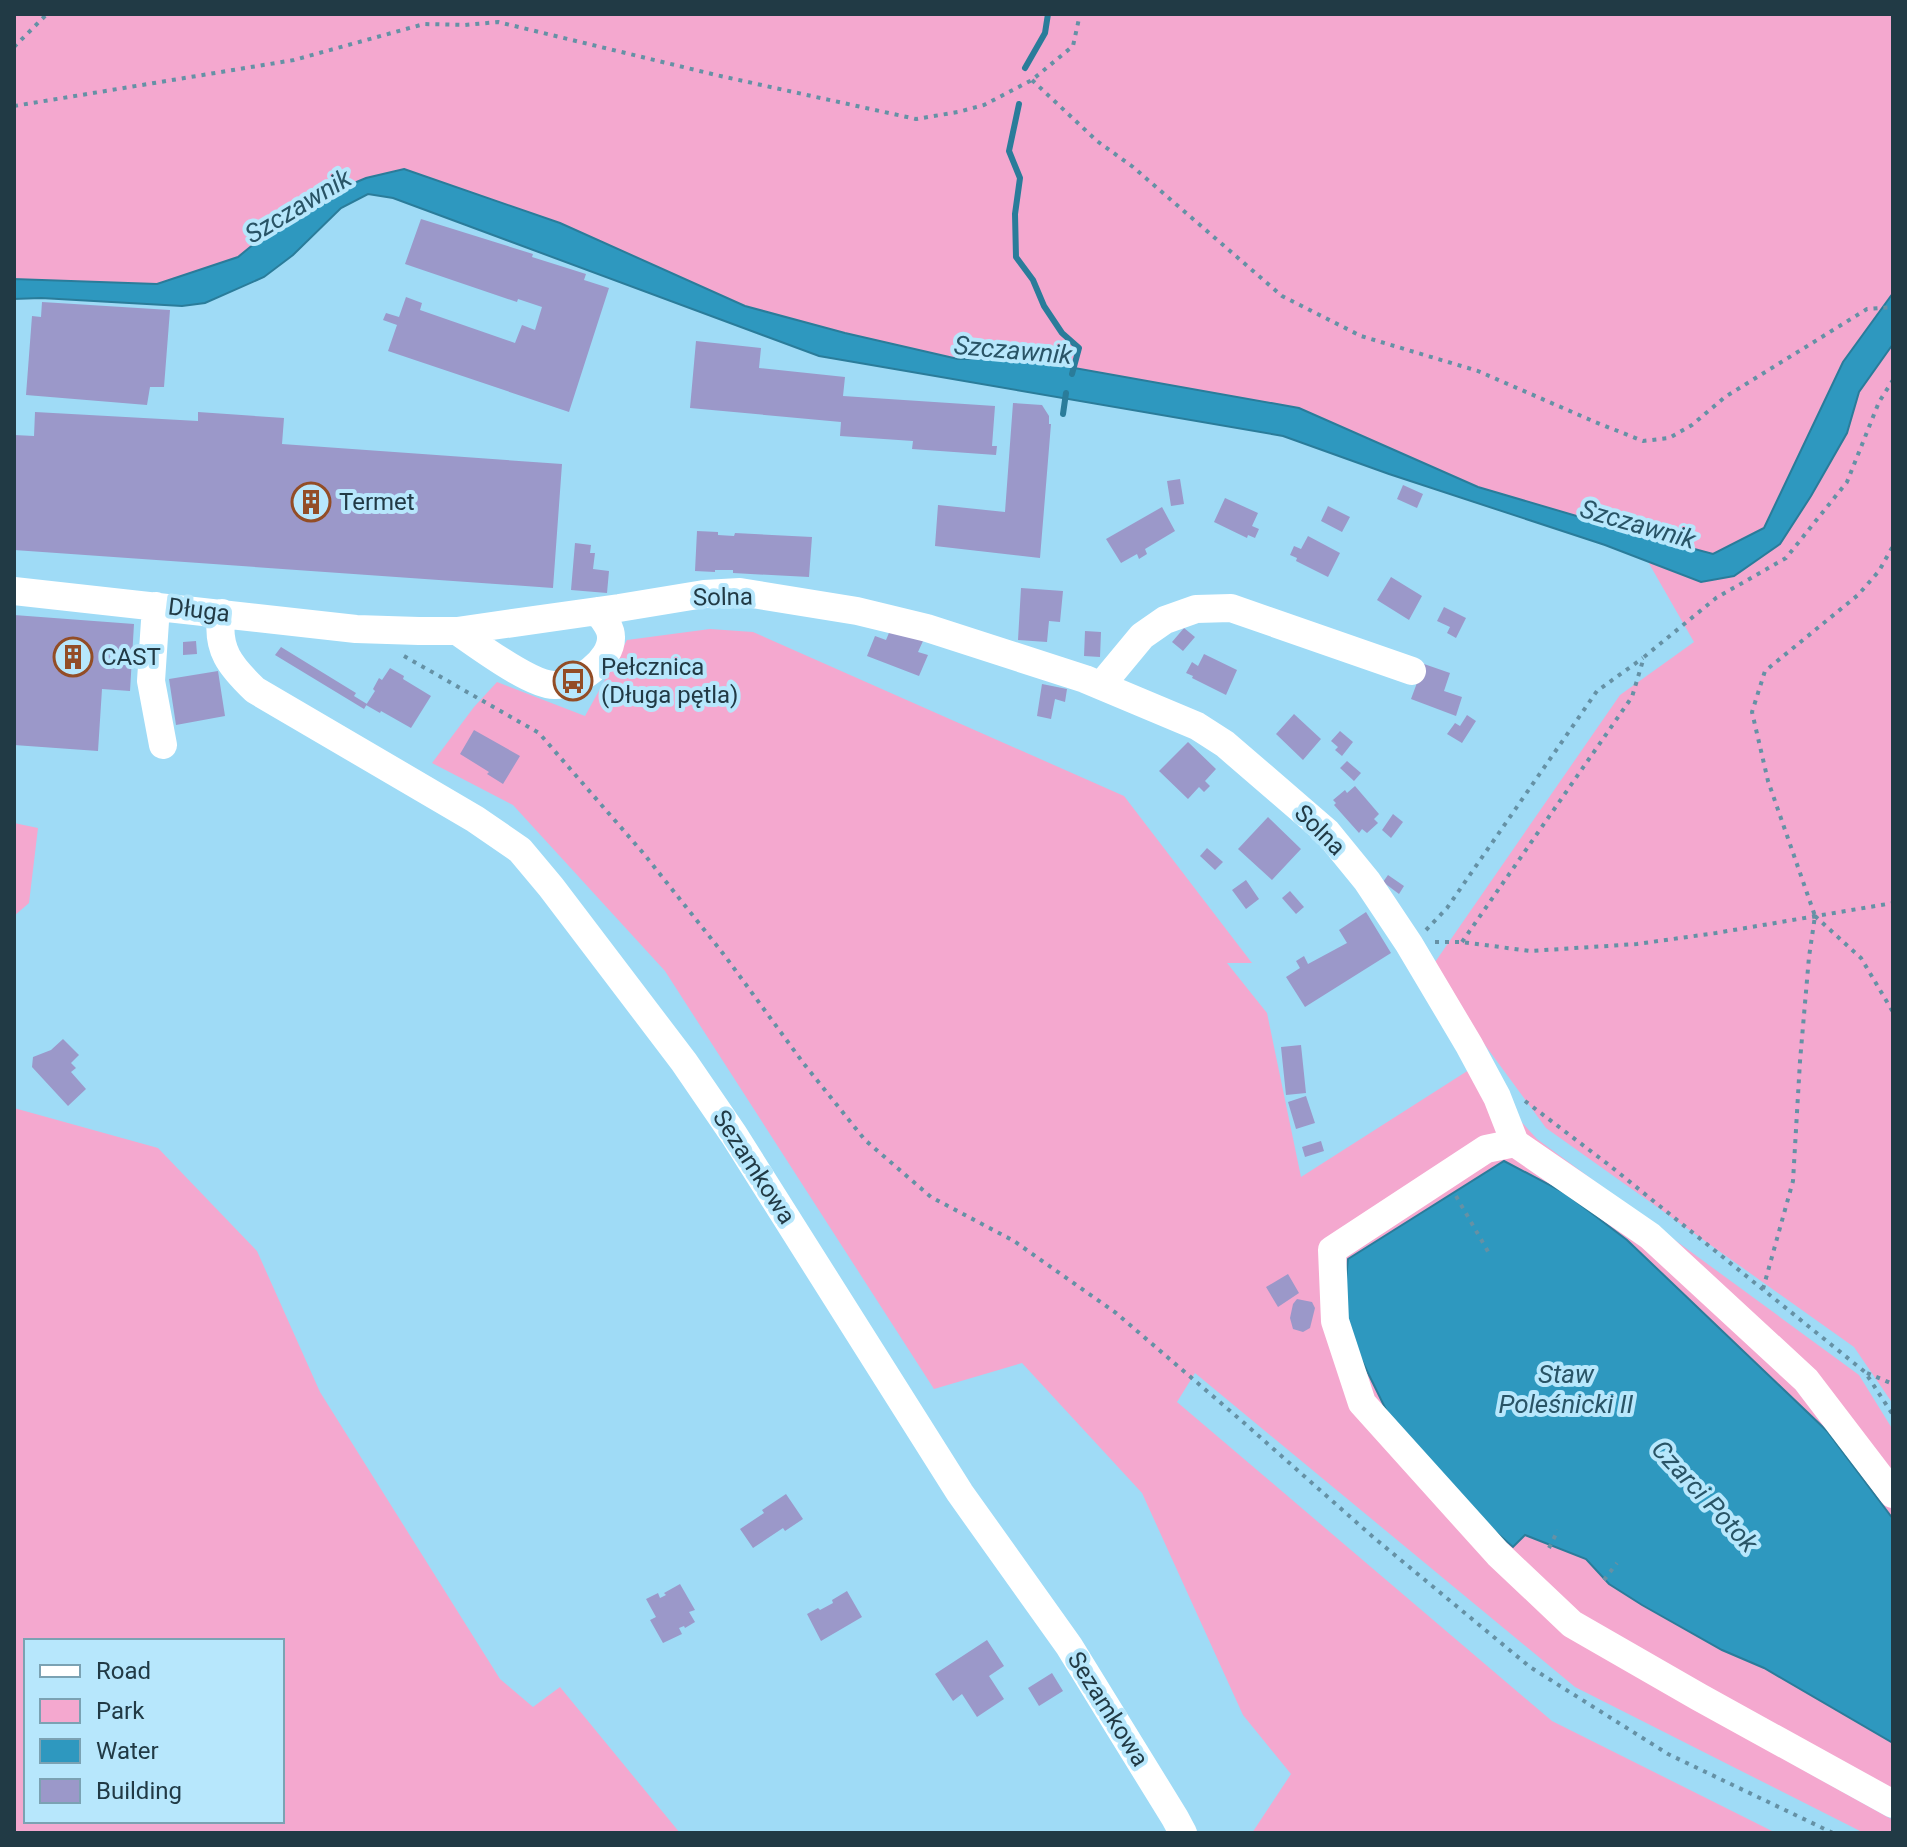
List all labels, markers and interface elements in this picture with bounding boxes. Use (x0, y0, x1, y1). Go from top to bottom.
water label: Szczawnik (239, 162, 358, 249)
water label: Szczawnik (953, 330, 1075, 370)
building icon: Termet (290, 481, 332, 523)
place label: Termet (339, 488, 415, 516)
water label: Szczawnik (1577, 493, 1700, 555)
street label: Solna (693, 582, 753, 612)
street label: Długa (167, 592, 231, 628)
building icon: CAST (52, 636, 94, 678)
place label: CAST (101, 643, 161, 671)
place label: Pełcznica (Długa pętla) (601, 653, 738, 709)
bus stop icon: Pełcznica (Długa pętla) (552, 660, 594, 702)
street label: Solna (1289, 799, 1351, 861)
street label: Sezamkowa (707, 1105, 801, 1229)
water label: Staw Poleśnicki II (1499, 1359, 1634, 1419)
water label: Czarci Potok (1646, 1434, 1765, 1559)
legend (24, 1639, 284, 1823)
street label: Sezamkowa (1062, 1646, 1154, 1772)
text: Road (96, 1657, 151, 1685)
text: Park (96, 1697, 145, 1725)
text: Water (96, 1737, 159, 1765)
text: Building (96, 1777, 182, 1805)

